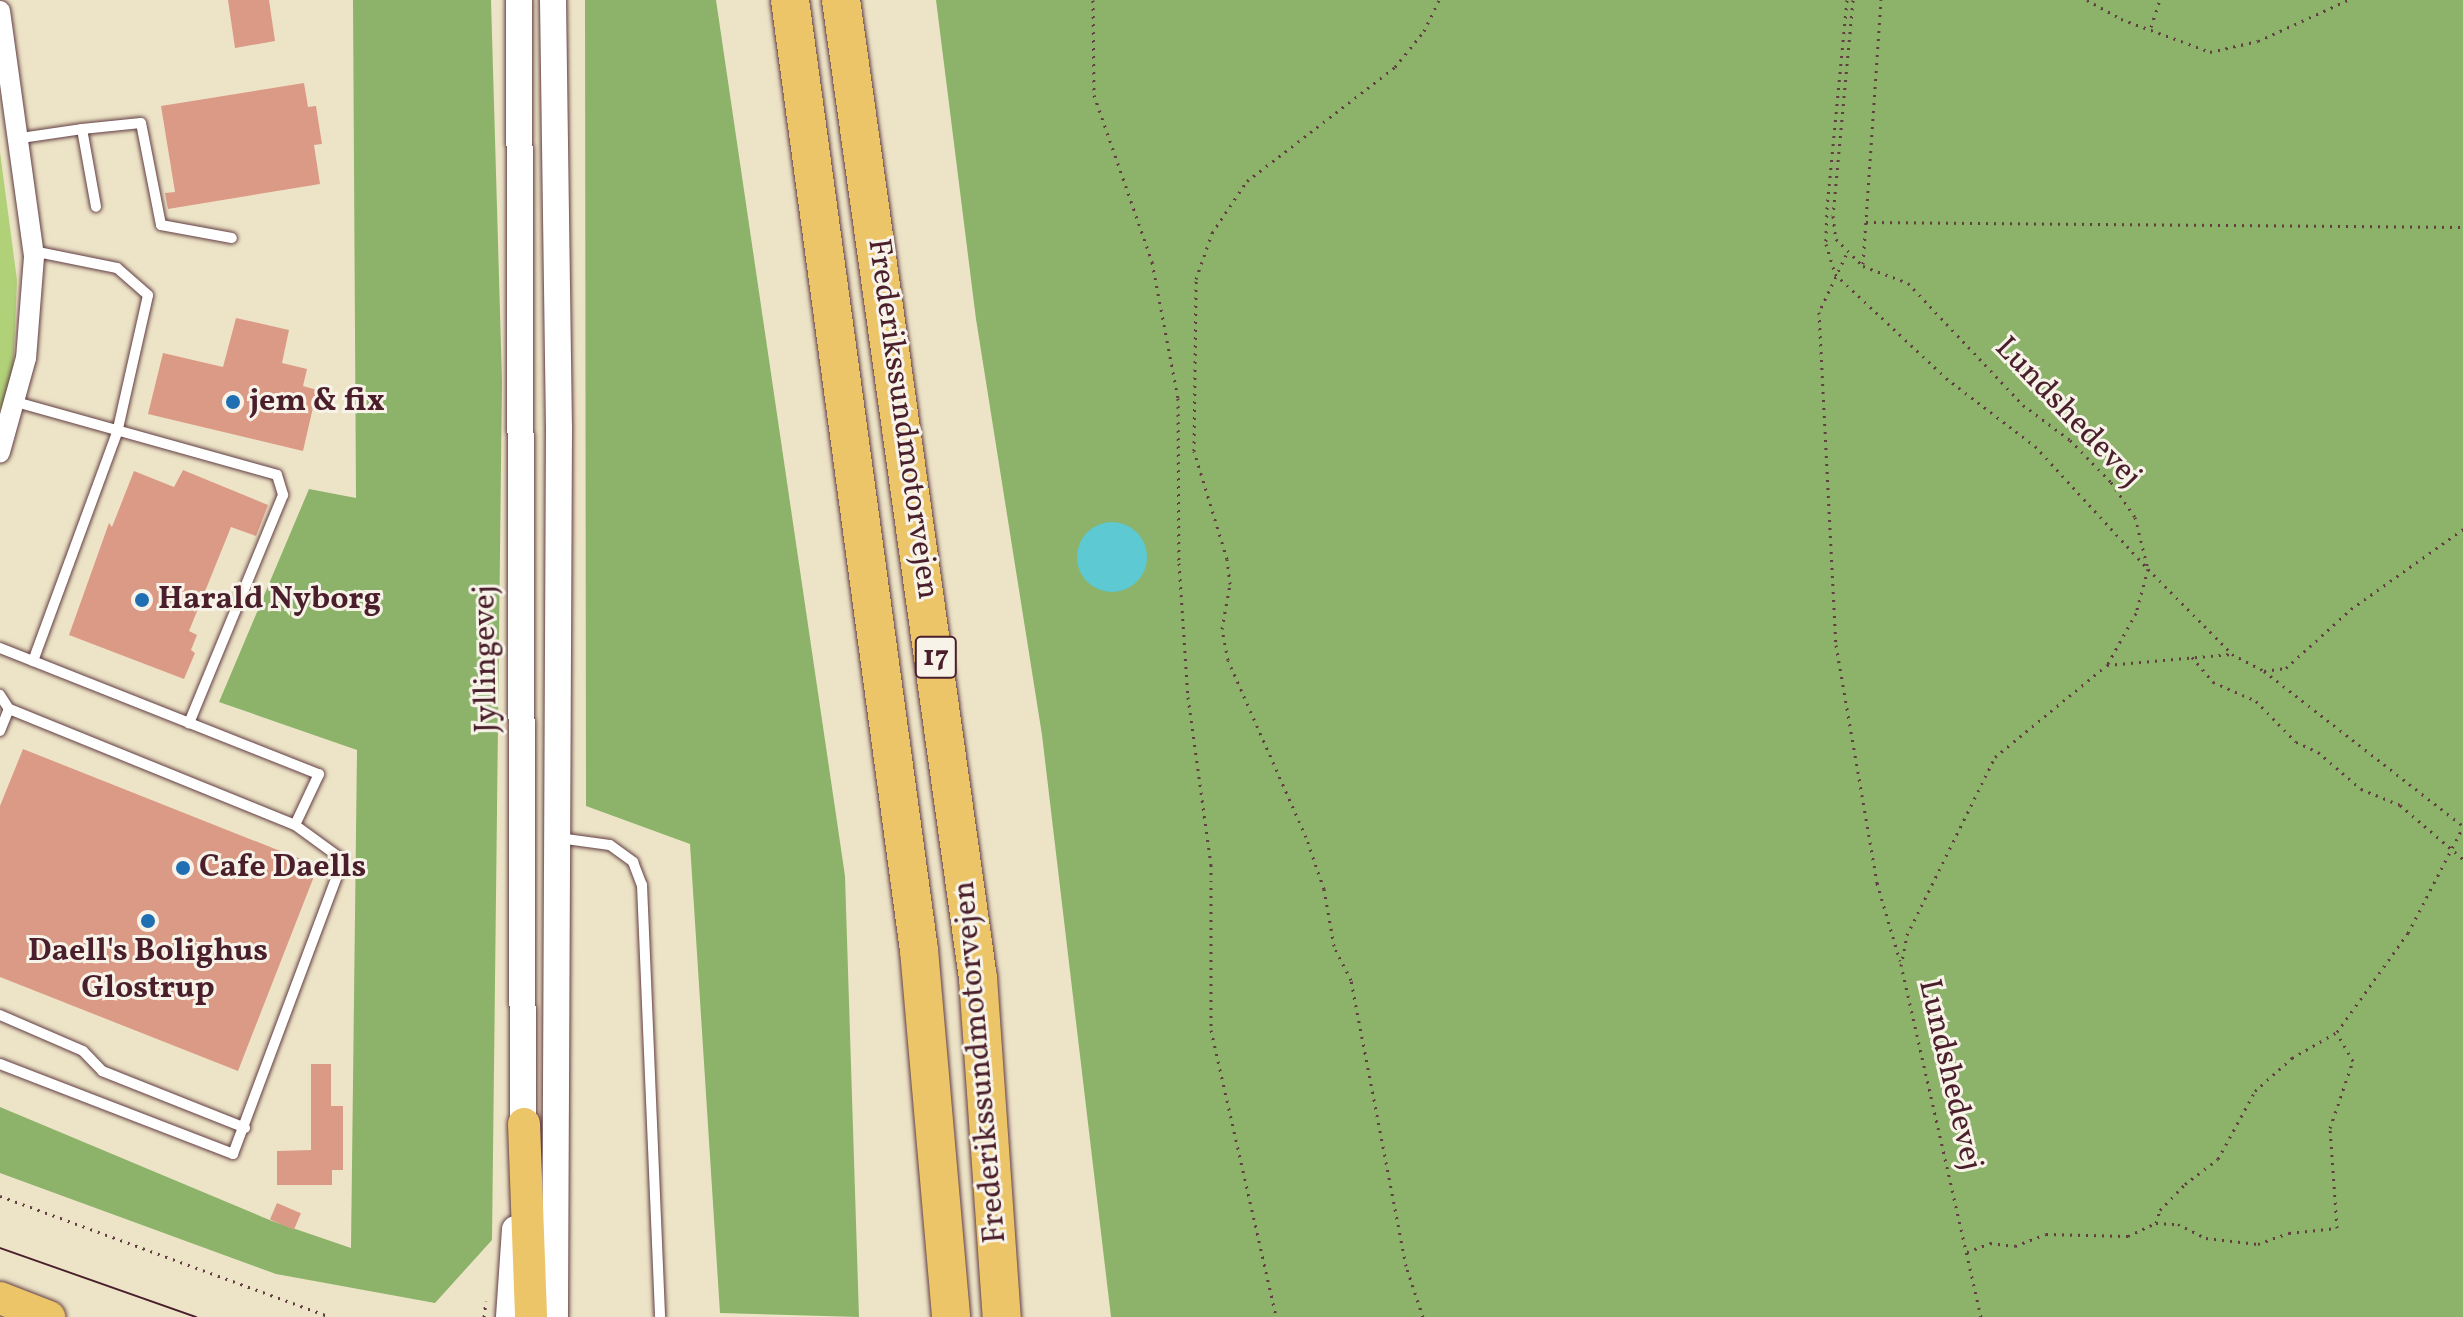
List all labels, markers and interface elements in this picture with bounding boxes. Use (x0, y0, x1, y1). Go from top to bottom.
street label: Frederikssundmotorvejen (858, 236, 946, 602)
street label: Lundshedevej (1986, 330, 2148, 496)
place label: jem & fix (249, 383, 385, 421)
marker: jem & fix (224, 393, 242, 411)
place label: Harald Nyborg (158, 581, 381, 619)
street label: Jyllingevej (467, 585, 507, 733)
marker: Harald Nyborg (133, 591, 151, 609)
road number: 17 (914, 631, 958, 683)
place label: Cafe Daells (199, 849, 366, 887)
marker: Cafe Daells (174, 859, 192, 877)
street label: Frederikssundmotorvejen (946, 879, 1016, 1245)
marker: Daell's Bolighus Glostrup (139, 912, 157, 930)
place label: Daell's Bolighus Glostrup (28, 934, 268, 1009)
street label: Lundshedevej (1908, 976, 1990, 1174)

